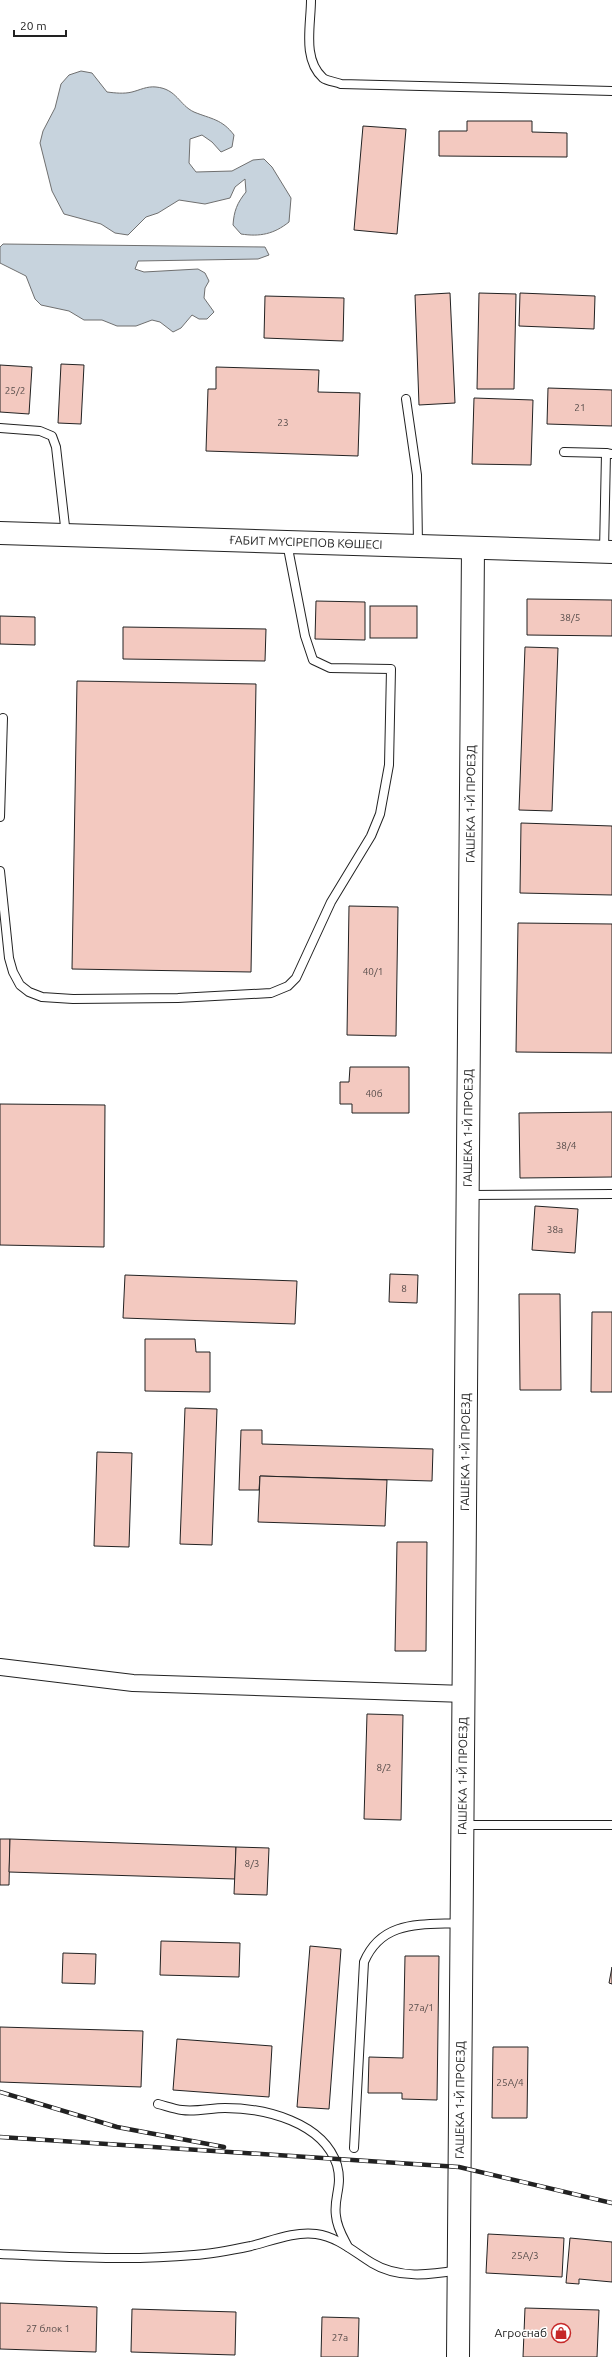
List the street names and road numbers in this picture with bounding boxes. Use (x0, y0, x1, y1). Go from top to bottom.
street label: ҒАБИТ МҮСІРЕПОВ КӨШЕСІ (229, 533, 383, 551)
street label: ГАШЕКА 1-Й ПРОЕЗД (463, 745, 477, 863)
street label: ГАШЕКА 1-Й ПРОЕЗД (461, 1069, 475, 1187)
street label: ГАШЕКА 1-Й ПРОЕЗД (458, 1393, 472, 1511)
street label: ГАШЕКА 1-Й ПРОЕЗД (455, 1717, 469, 1835)
street label: ГАШЕКА 1-Й ПРОЕЗД (453, 2041, 467, 2159)

